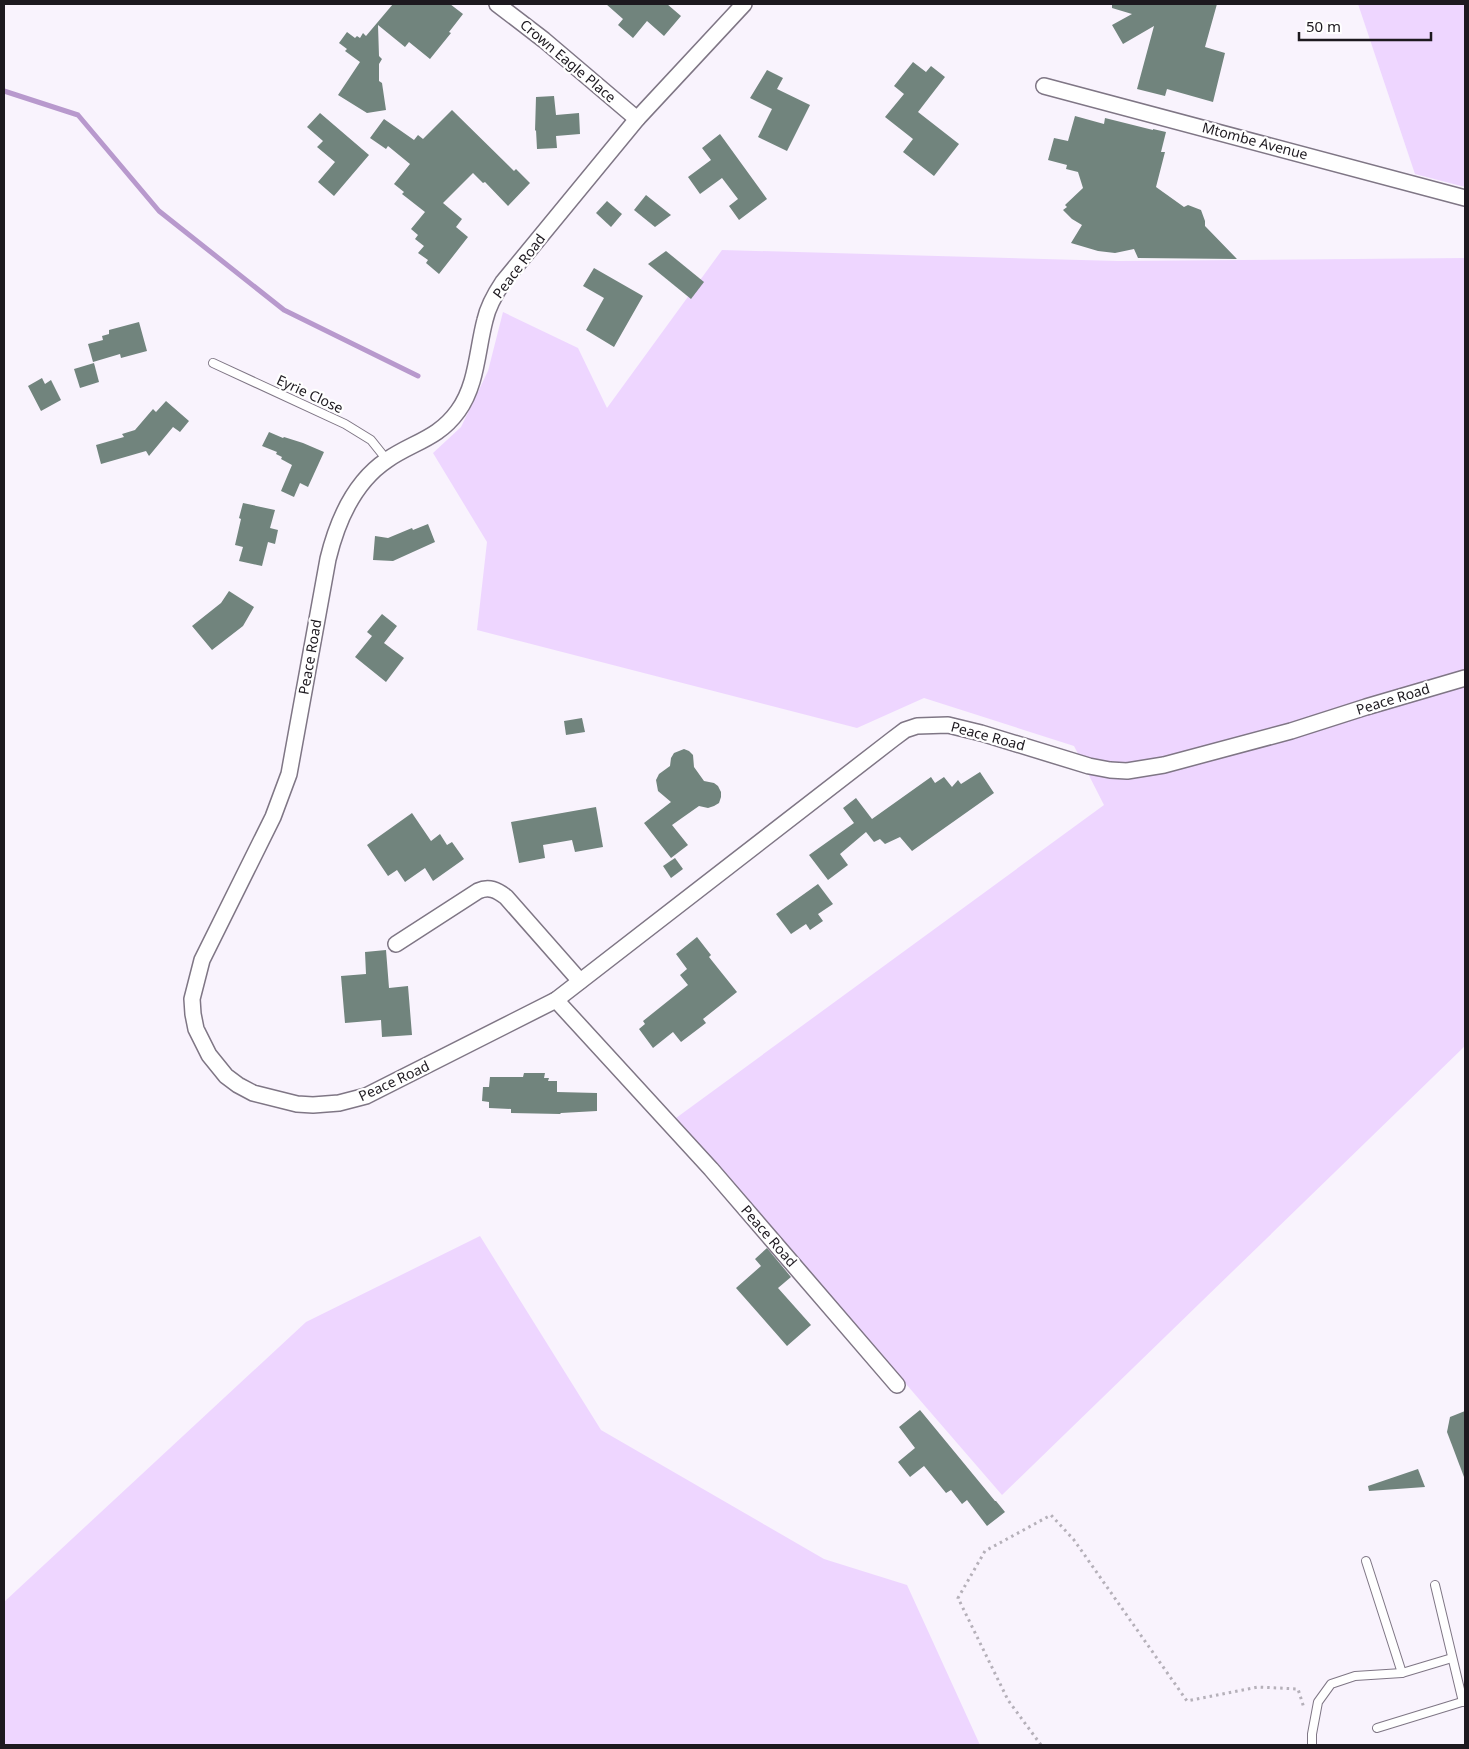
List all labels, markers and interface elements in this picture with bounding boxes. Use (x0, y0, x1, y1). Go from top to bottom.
scale bar (1299, 10, 1432, 42)
street label: Crown Eagle Place (516, 15, 620, 106)
text: 50 m (1306, 16, 1341, 36)
street label: Mtombe Avenue (1200, 117, 1310, 164)
street label: Peace Road (488, 230, 549, 302)
street label: Eyrie Close (274, 370, 347, 417)
street label: Peace Road (294, 618, 325, 696)
street label: Peace Road (1354, 678, 1432, 719)
street label: Peace Road (949, 716, 1027, 755)
street label: Peace Road (355, 1056, 432, 1105)
street label: Peace Road (737, 1201, 802, 1271)

